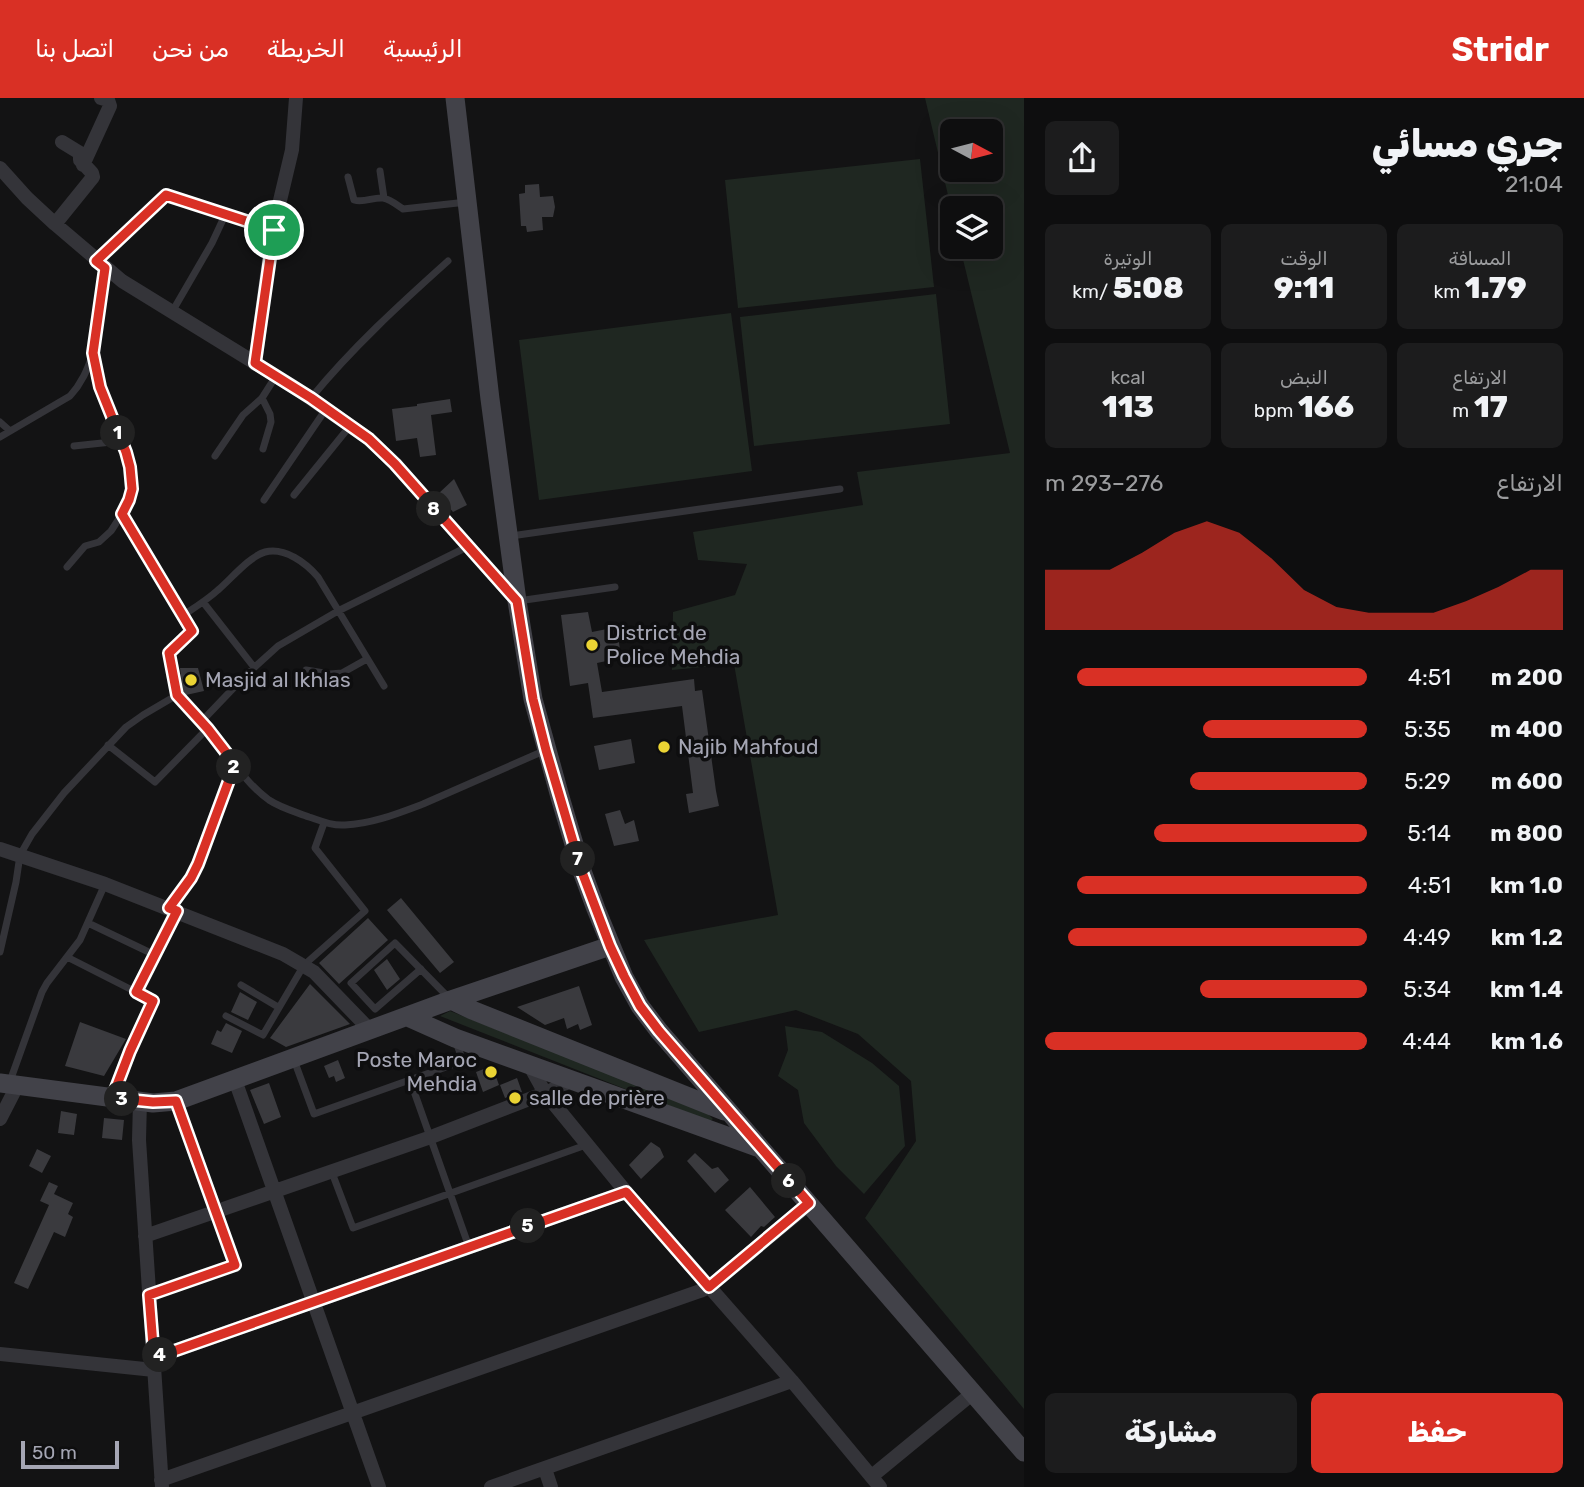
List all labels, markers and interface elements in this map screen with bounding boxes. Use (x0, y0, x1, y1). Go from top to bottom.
text: Stridr (1451, 30, 1549, 69)
text: اتصل بنا (35, 35, 114, 63)
text: من نحن (152, 35, 229, 63)
text: الخريطة (267, 35, 345, 63)
text: الرئيسية (383, 35, 463, 63)
north arrow (940, 119, 1003, 182)
map controls (940, 119, 1003, 259)
button: share (1045, 121, 1119, 195)
text: جري مسائي (1372, 121, 1563, 167)
text: 21:04 (1505, 170, 1563, 198)
button: layers (940, 196, 1003, 259)
pin (244, 200, 304, 260)
icon: arrive (255, 211, 293, 249)
text: الوتيرة (1104, 247, 1152, 270)
text: الوقت (1280, 247, 1328, 270)
text: المسافة (1448, 247, 1512, 270)
text: 5:08 (1113, 270, 1184, 306)
text: 9:11 (1274, 270, 1334, 306)
text: 1.79 (1465, 270, 1527, 306)
text: /km (1072, 280, 1113, 303)
text: km (1433, 280, 1465, 303)
text: kcal (1111, 366, 1145, 389)
text: النبض (1280, 366, 1328, 389)
text: الارتفاع (1453, 366, 1507, 389)
text: 113 (1102, 389, 1154, 425)
text: 166 (1298, 389, 1354, 425)
text: 17 (1474, 389, 1508, 425)
text: bpm (1254, 399, 1298, 422)
text: m (1452, 399, 1474, 422)
pin: 1 (100, 416, 136, 450)
text: 1 (113, 421, 122, 444)
text: 276–293 m (1045, 469, 1163, 497)
text: الارتفاع (1497, 469, 1563, 497)
pin: 8 (416, 492, 452, 526)
text: 8 (427, 497, 440, 520)
place label: District de Police Mehdia (606, 620, 740, 669)
marker: District de Police Mehdia (584, 637, 600, 653)
text: 4:51 (1408, 663, 1451, 691)
text: 200 m (1491, 663, 1563, 691)
place label: Masjid al Ikhlas (205, 667, 351, 692)
marker: Masjid al Ikhlas (183, 672, 199, 688)
text: 5:35 (1404, 715, 1451, 743)
text: 400 m (1490, 715, 1563, 743)
place label: Najib Mahfoud (678, 734, 818, 759)
marker: Najib Mahfoud (656, 739, 672, 755)
pin: 2 (216, 750, 252, 784)
text: 2 (227, 755, 240, 778)
text: 5:29 (1404, 767, 1451, 795)
text: 600 m (1491, 767, 1563, 795)
text: 5:14 (1407, 819, 1451, 847)
text: 800 m (1490, 819, 1563, 847)
pin: 7 (560, 842, 596, 876)
text: 7 (572, 847, 583, 870)
text: 4:51 (1408, 871, 1451, 899)
text: 1.0 km (1490, 871, 1563, 899)
text: 4:49 (1403, 923, 1451, 951)
text: 1.2 km (1491, 923, 1563, 951)
text: 5:34 (1403, 975, 1451, 1003)
text: 1.4 km (1490, 975, 1563, 1003)
text: 4:44 (1402, 1027, 1451, 1055)
text: 1.6 km (1491, 1027, 1563, 1055)
place label: Poste Maroc Mehdia (356, 1047, 477, 1096)
marker: Poste Maroc Mehdia (483, 1064, 499, 1080)
pin: 3 (104, 1082, 140, 1116)
place label: salle de prière (529, 1085, 665, 1110)
text: 3 (115, 1087, 128, 1110)
marker: salle de prière (507, 1090, 523, 1106)
pin: 6 (772, 1164, 806, 1198)
text: 6 (782, 1169, 795, 1192)
pin: 5 (510, 1208, 546, 1244)
text: 5 (521, 1214, 534, 1237)
pin: 4 (142, 1338, 178, 1372)
text: 4 (153, 1343, 166, 1366)
button: مشاركة (1045, 1393, 1297, 1473)
button: حفظ (1311, 1393, 1563, 1473)
scale bar (21, 1438, 119, 1470)
text: 50 m (32, 1441, 77, 1464)

